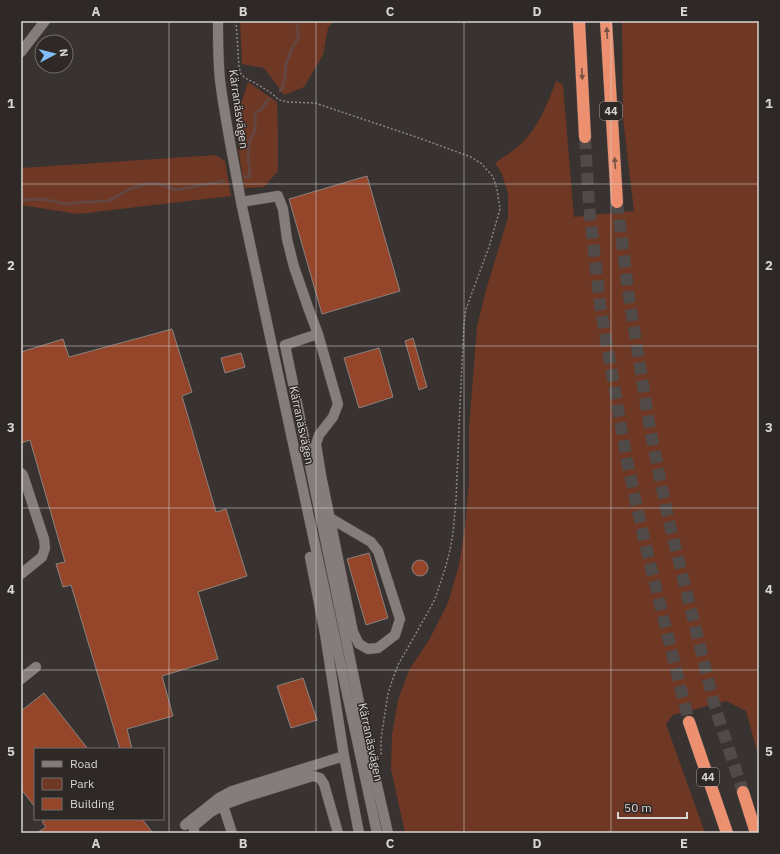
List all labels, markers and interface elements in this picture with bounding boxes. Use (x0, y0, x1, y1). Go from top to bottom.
text: A (92, 3, 101, 20)
text: B (239, 3, 248, 20)
text: C (386, 3, 395, 20)
text: D (532, 3, 542, 20)
text: E (680, 3, 688, 20)
one-way arrow (603, 27, 610, 39)
north arrow (34, 34, 74, 74)
text: N (56, 48, 71, 58)
street label: Kärranäsvägen (226, 68, 252, 150)
one-way arrow (578, 68, 585, 80)
text: 1 (7, 95, 15, 112)
text: 1 (765, 95, 773, 112)
road number: 44 (600, 102, 622, 120)
one-way arrow (611, 157, 618, 169)
text: 2 (7, 257, 15, 274)
text: 2 (765, 257, 773, 274)
street label: Kärranäsvägen (286, 384, 318, 466)
text: 3 (7, 419, 15, 436)
text: 3 (765, 419, 773, 436)
text: 4 (7, 581, 15, 598)
text: 4 (765, 581, 773, 598)
street label: Kärranäsvägen (355, 701, 387, 783)
text: 5 (7, 743, 15, 760)
text: 5 (765, 743, 773, 760)
legend (34, 748, 164, 820)
text: Road (70, 756, 98, 771)
road number: 44 (697, 768, 719, 786)
text: Park (70, 776, 95, 791)
scale bar (618, 794, 687, 820)
text: Building (70, 796, 115, 811)
text: 50 m (624, 800, 652, 815)
text: A (92, 835, 101, 852)
text: B (239, 835, 248, 852)
text: C (386, 835, 395, 852)
text: D (532, 835, 542, 852)
text: E (680, 835, 688, 852)

